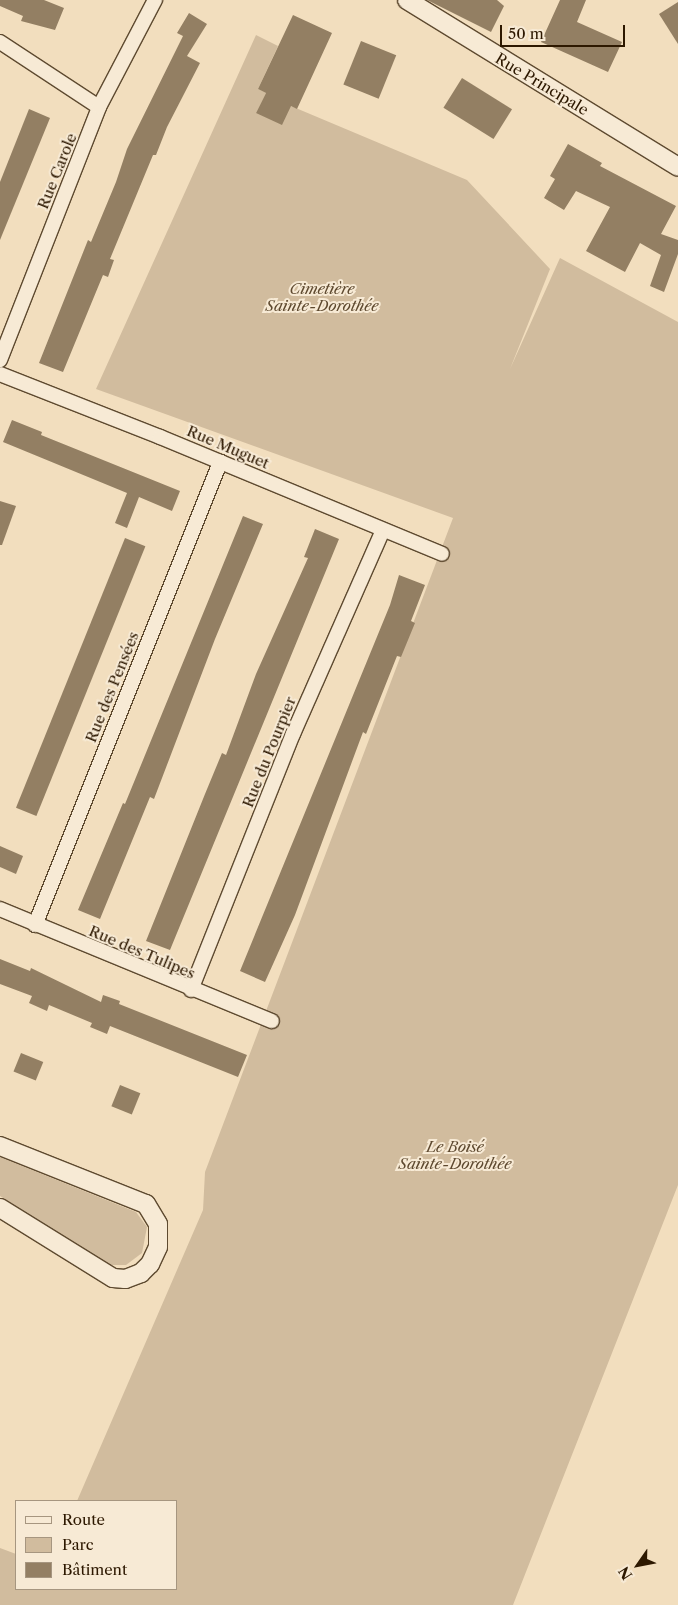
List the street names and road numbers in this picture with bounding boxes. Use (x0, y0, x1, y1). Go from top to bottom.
street label: Rue Principale (492, 49, 592, 119)
street label: Rue Carole (34, 130, 80, 212)
street label: Rue Muguet (184, 422, 272, 472)
street label: Rue des Pensées (82, 629, 142, 745)
street label: Rue du Pourpier (239, 694, 299, 810)
street label: Rue des Tulipes (86, 921, 198, 983)

